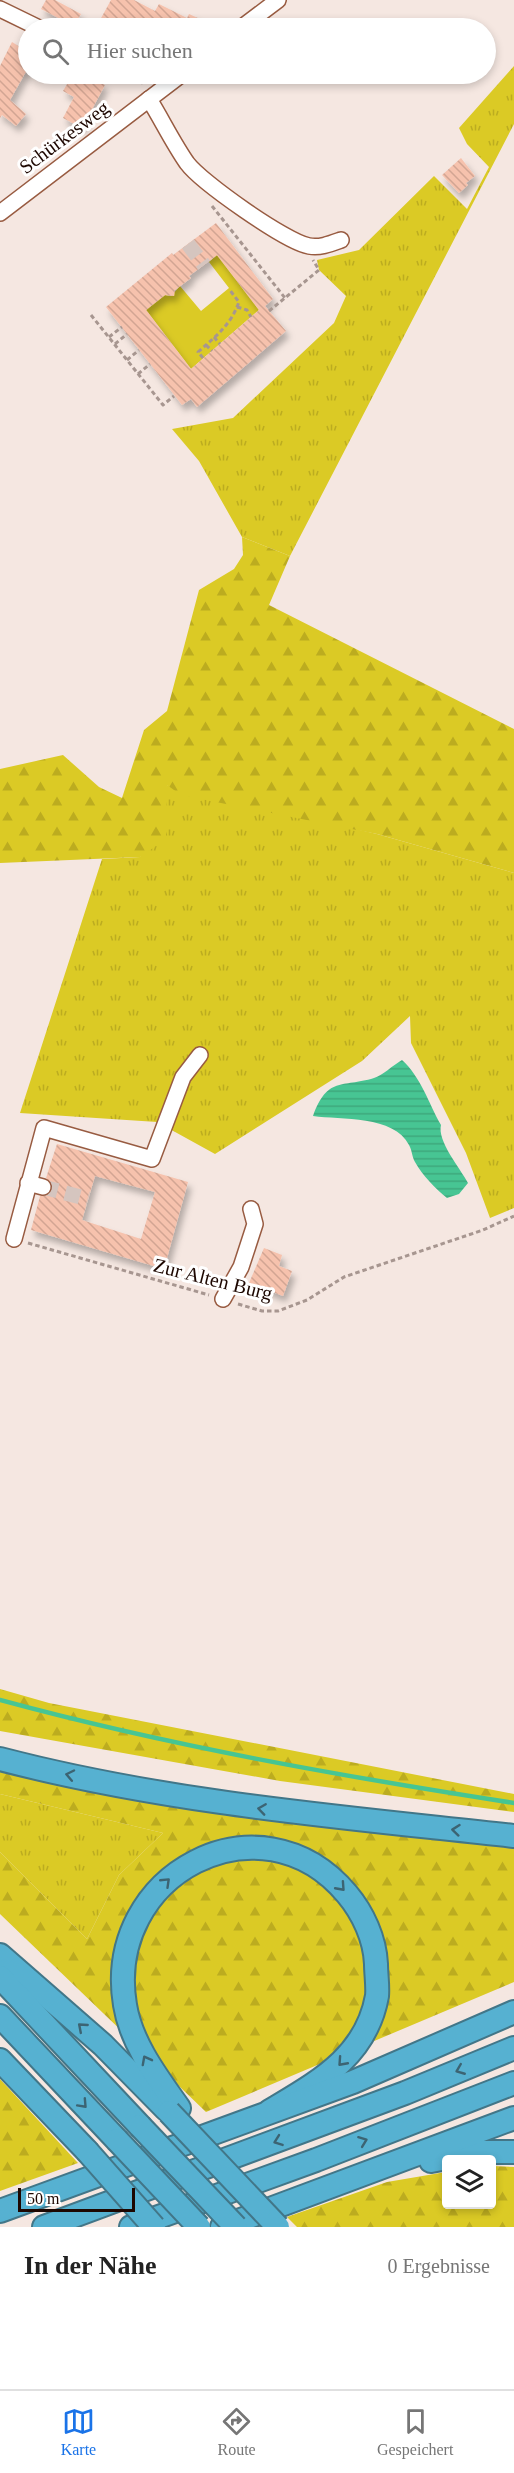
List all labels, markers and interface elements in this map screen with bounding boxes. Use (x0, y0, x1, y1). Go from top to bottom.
search box (18, 18, 496, 84)
icon: search (39, 35, 72, 68)
text: Hier suchen (87, 38, 193, 63)
street label: Schürkesweg (15, 96, 114, 179)
street label: Zur Alten Burg (151, 1254, 275, 1305)
one-way arrow (65, 1769, 75, 1782)
one-way arrow (257, 1803, 267, 1815)
one-way arrow (451, 1824, 460, 1837)
one-way arrow (158, 1879, 169, 1890)
one-way arrow (334, 1880, 345, 1890)
one-way arrow (78, 2023, 89, 2034)
one-way arrow (142, 2055, 154, 2066)
one-way arrow (338, 2055, 349, 2065)
one-way arrow (455, 2063, 466, 2075)
one-way arrow (76, 2097, 87, 2108)
one-way arrow (273, 2133, 284, 2146)
one-way arrow (357, 2136, 368, 2149)
map controls (442, 2155, 496, 2209)
button: layers (442, 2155, 496, 2209)
scale bar (18, 2185, 135, 2212)
text: 50 m (27, 2190, 59, 2207)
text: In der Nähe (24, 2251, 156, 2280)
text: 0 Ergebnisse (388, 2255, 490, 2277)
tab: Karte (61, 2405, 96, 2459)
tab: Route (217, 2405, 256, 2459)
tab: Gespeichert (377, 2405, 453, 2459)

